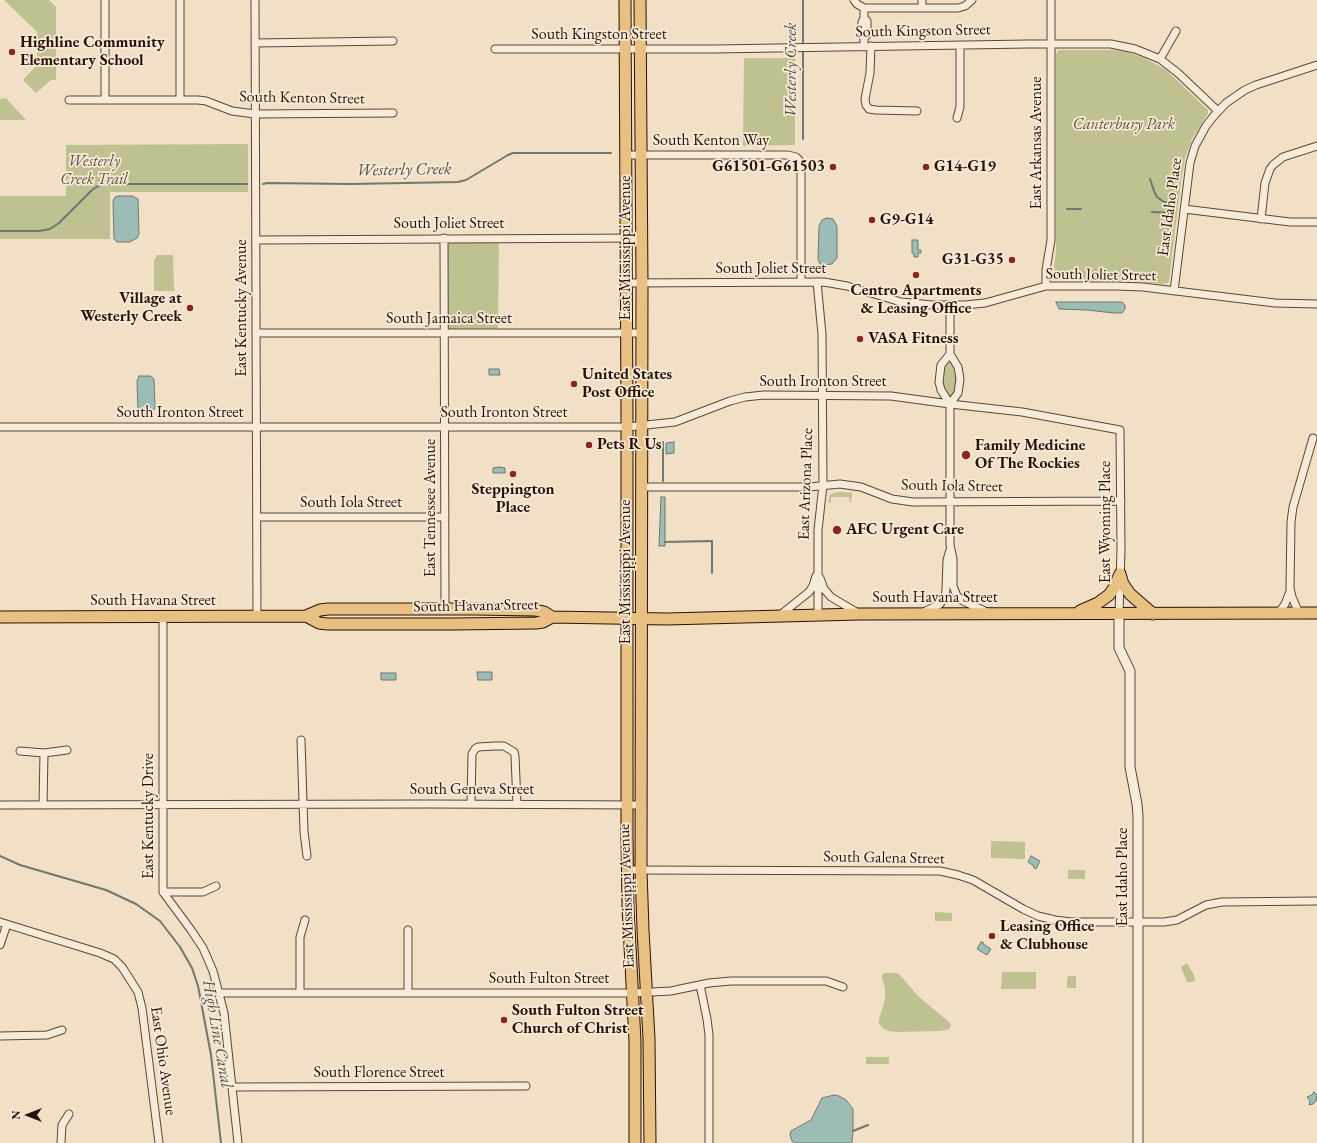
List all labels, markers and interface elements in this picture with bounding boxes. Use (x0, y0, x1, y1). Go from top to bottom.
street label: South Kingston Street (855, 20, 991, 42)
water label: Westerly Creek (781, 22, 801, 118)
street label: South Kingston Street (531, 25, 667, 45)
place label: Highline Community Elementary School (20, 33, 165, 71)
marker: Highline Community Elementary School (7, 47, 17, 57)
street label: East Arkansas Avenue (1027, 77, 1047, 209)
street label: South Kenton Street (239, 87, 365, 109)
park label: Canterbury Park (1073, 115, 1175, 135)
street label: South Kenton Way (653, 131, 769, 151)
park label: Westerly Creek Trail (60, 152, 128, 190)
place label: G61501-G61503 (712, 157, 825, 177)
place label: G14-G19 (934, 157, 996, 177)
street label: East Idaho Place (1154, 157, 1186, 257)
water label: Westerly Creek (356, 159, 452, 181)
marker: G61501-G61503 (828, 162, 838, 172)
marker: G14-G19 (921, 162, 931, 172)
street label: East Mississippi Avenue (616, 176, 636, 320)
place label: G9-G14 (880, 210, 933, 230)
street label: South Joliet Street (394, 214, 504, 234)
marker: G9-G14 (867, 215, 877, 225)
street label: East Kentucky Avenue (232, 239, 252, 377)
place label: G31-G35 (942, 250, 1004, 270)
marker: G31-G35 (1007, 255, 1017, 265)
street label: South Joliet Street (716, 259, 826, 279)
street label: South Joliet Street (1045, 264, 1157, 286)
marker: Centro Apartments & Leasing Office (911, 270, 921, 280)
place label: Centro Apartments & Leasing Office (850, 281, 982, 319)
place label: Village at Westerly Creek (80, 289, 182, 327)
marker: Village at Westerly Creek (185, 303, 195, 313)
street label: South Jamaica Street (386, 309, 512, 329)
place label: VASA Fitness (868, 329, 959, 349)
marker: VASA Fitness (855, 334, 865, 344)
place label: United States Post Office (582, 365, 672, 403)
street label: South Ironton Street (759, 372, 887, 392)
marker: United States Post Office (569, 379, 579, 389)
street label: South Ironton Street (116, 403, 244, 423)
street label: South Ironton Street (440, 403, 568, 423)
street label: East Arizona Place (794, 428, 818, 540)
place label: Pets R Us (597, 435, 662, 455)
place label: Family Medicine Of The Rockies (975, 436, 1085, 474)
street label: East Tennessee Avenue (421, 439, 441, 577)
marker: Pets R Us (584, 440, 594, 450)
marker: Family Medicine Of The Rockies (960, 449, 972, 461)
street label: East Wyoming Place (1096, 461, 1116, 583)
marker: Steppington Place (508, 469, 518, 479)
street label: South Iola Street (901, 476, 1003, 496)
place label: Steppington Place (471, 480, 555, 518)
street label: South Iola Street (300, 493, 402, 513)
street label: East Mississippi Avenue (616, 500, 636, 644)
place label: AFC Urgent Care (846, 520, 964, 540)
marker: AFC Urgent Care (831, 524, 843, 536)
street label: South Havana Street (872, 588, 998, 608)
street label: South Havana Street (90, 591, 216, 611)
street label: South Havana Street (413, 595, 539, 617)
street label: East Kentucky Drive (139, 753, 159, 879)
street label: South Geneva Street (410, 780, 534, 800)
street label: East Mississippi Avenue (615, 823, 639, 969)
street label: East Idaho Place (1113, 827, 1133, 927)
street label: South Galena Street (823, 847, 945, 869)
place label: Leasing Office & Clubhouse (1000, 917, 1094, 955)
marker: Leasing Office & Clubhouse (987, 931, 997, 941)
street label: South Fulton Street (489, 969, 609, 989)
water label: High Line Canal (197, 978, 237, 1090)
place label: South Fulton Street Church of Christ (512, 1001, 644, 1039)
street label: East Ohio Avenue (146, 1005, 180, 1117)
marker: South Fulton Street Church of Christ (499, 1015, 509, 1025)
street label: South Florence Street (313, 1063, 445, 1083)
north arrow (8, 1095, 48, 1135)
text: N (9, 1111, 23, 1119)

